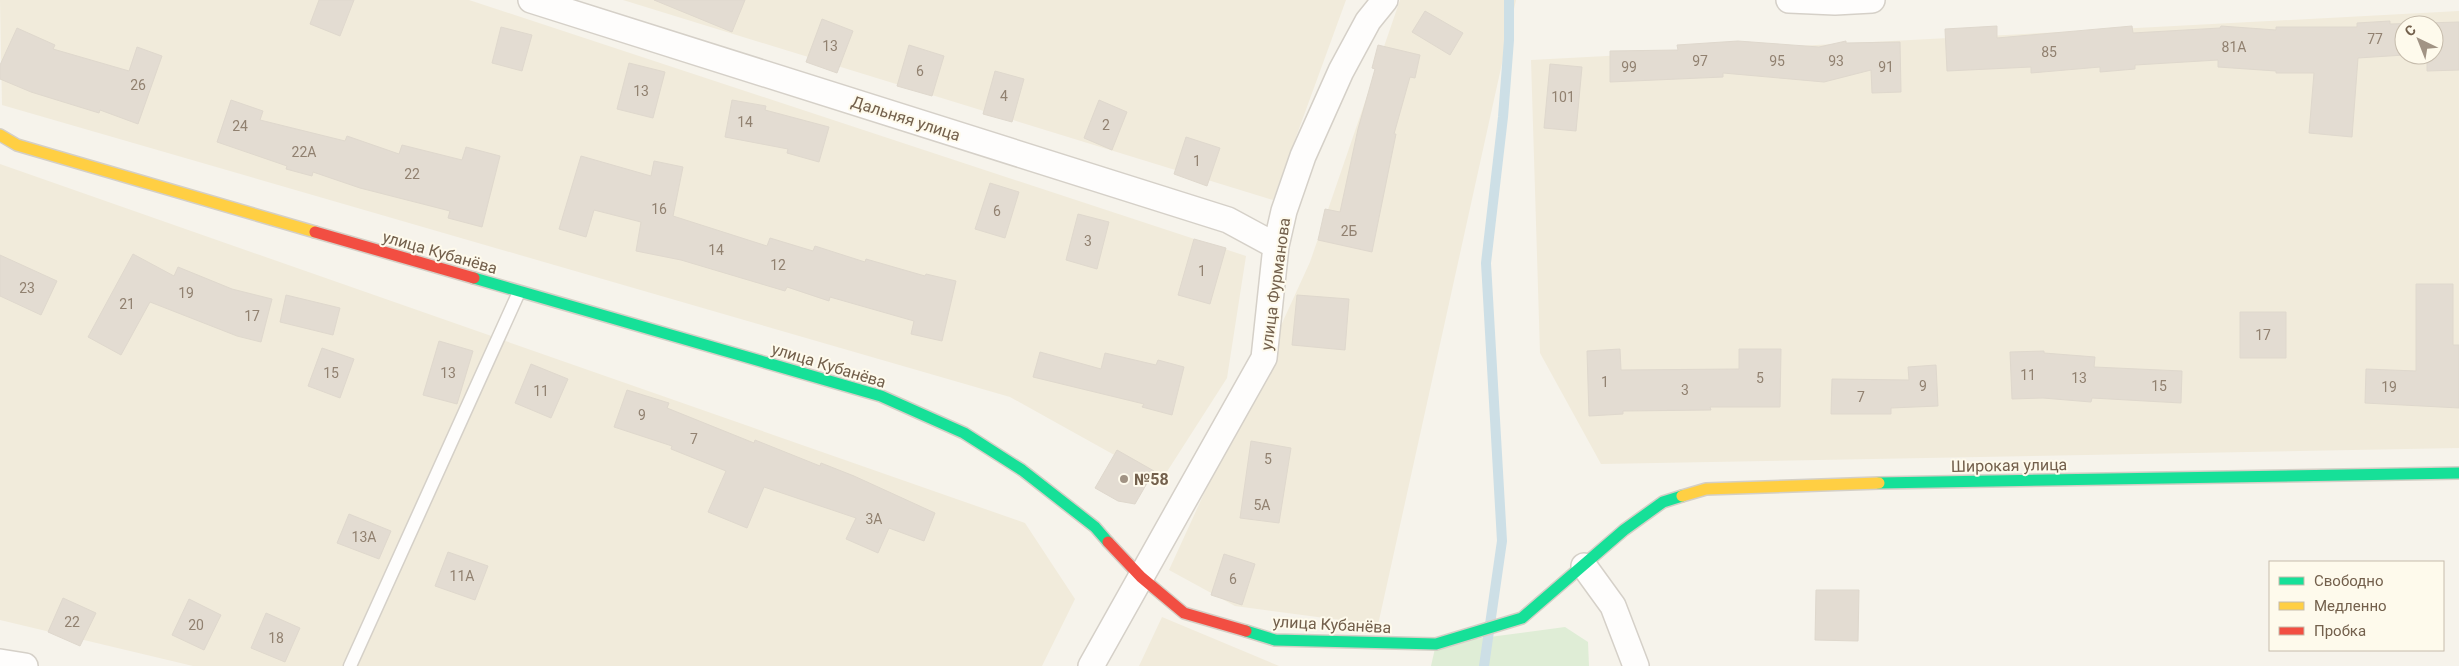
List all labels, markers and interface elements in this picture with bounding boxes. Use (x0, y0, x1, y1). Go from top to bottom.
north arrow (2394, 15, 2444, 65)
text: С (2401, 22, 2419, 39)
house number: 77 (2367, 31, 2383, 47)
house number: 13 (822, 38, 838, 54)
house number: 81А (2222, 39, 2246, 55)
house number: 85 (2041, 44, 2057, 60)
house number: 97 (1692, 53, 1708, 69)
house number: 95 (1769, 53, 1785, 69)
house number: 93 (1828, 53, 1844, 69)
house number: 99 (1621, 59, 1637, 75)
house number: 91 (1878, 59, 1894, 75)
house number: 6 (916, 63, 924, 79)
house number: 26 (130, 77, 146, 93)
house number: 13 (633, 83, 649, 99)
house number: 4 (1000, 88, 1008, 104)
house number: 101 (1551, 89, 1575, 105)
street label: Дальняя улица (849, 92, 963, 145)
house number: 14 (737, 114, 753, 130)
house number: 2 (1102, 117, 1110, 133)
house number: 24 (232, 118, 248, 134)
house number: 22А (292, 144, 316, 160)
house number: 1 (1193, 153, 1201, 169)
house number: 22 (404, 166, 420, 182)
house number: 16 (651, 201, 667, 217)
house number: 6 (993, 203, 1001, 219)
street label: улица Фурманова (1257, 217, 1294, 352)
house number: 2Б (1341, 223, 1358, 239)
street label: улица Кубанёва (380, 227, 499, 278)
house number: 3 (1084, 233, 1092, 249)
house number: 14 (708, 242, 724, 258)
house number: 12 (770, 257, 786, 273)
house number: 1 (1198, 263, 1206, 279)
house number: 23 (19, 280, 35, 296)
house number: 19 (178, 285, 194, 301)
house number: 21 (119, 296, 135, 312)
house number: 17 (244, 308, 260, 324)
house number: 17 (2255, 327, 2271, 343)
street label: улица Кубанёва (769, 339, 888, 392)
house number: 15 (323, 365, 339, 381)
house number: 13 (440, 365, 456, 381)
house number: 11 (2020, 367, 2036, 383)
house number: 5 (1756, 370, 1764, 386)
house number: 13 (2071, 370, 2087, 386)
house number: 1 (1601, 374, 1609, 390)
house number: 9 (1919, 378, 1927, 394)
house number: 15 (2151, 378, 2167, 394)
house number: 19 (2381, 379, 2397, 395)
house number: 3 (1681, 382, 1689, 398)
house number: 11 (533, 383, 549, 399)
house number: 7 (1857, 389, 1865, 405)
house number: 9 (638, 407, 646, 423)
house number: 7 (690, 431, 698, 447)
house number: 5 (1264, 451, 1272, 467)
street label: Широкая улица (1951, 455, 2067, 476)
place label: №58 (1134, 470, 1169, 489)
marker: №58 (1118, 473, 1130, 485)
house number: 5А (1253, 497, 1271, 513)
house number: 3А (865, 511, 883, 527)
house number: 13А (352, 529, 376, 545)
legend (2269, 561, 2444, 651)
house number: 11А (450, 568, 474, 584)
house number: 6 (1229, 571, 1237, 587)
text: Свободно (2314, 572, 2383, 590)
text: Медленно (2314, 597, 2387, 615)
street label: улица Кубанёва (1272, 612, 1392, 637)
house number: 22 (64, 614, 80, 630)
house number: 20 (188, 617, 204, 633)
text: Пробка (2314, 622, 2366, 640)
house number: 18 (268, 630, 284, 646)

